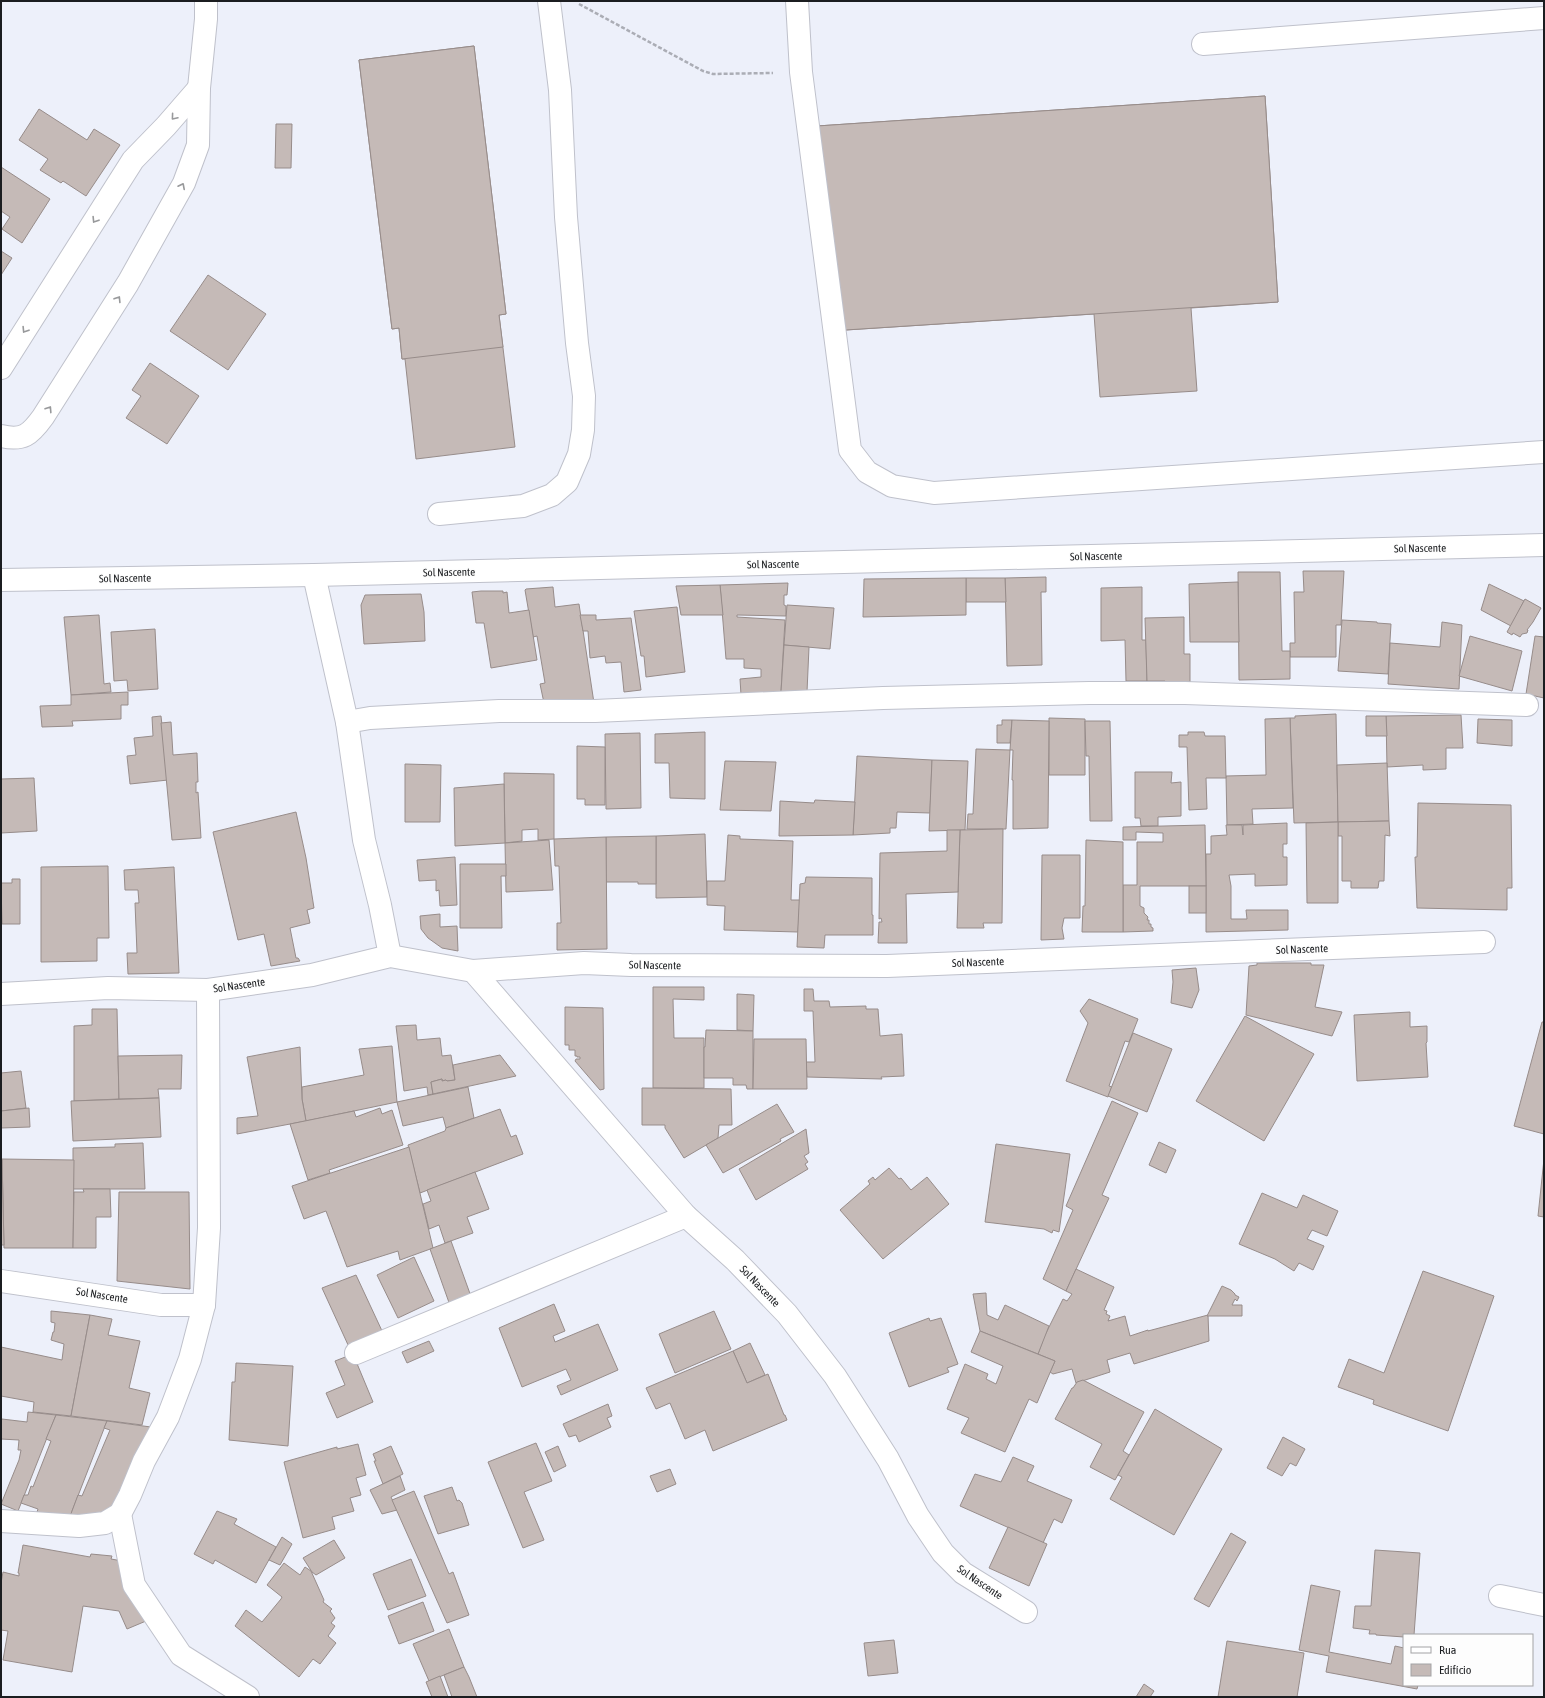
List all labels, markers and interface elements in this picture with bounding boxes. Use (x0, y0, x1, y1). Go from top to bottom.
one-way arrow (171, 113, 178, 120)
one-way arrow (177, 183, 185, 190)
one-way arrow (92, 216, 100, 223)
one-way arrow (113, 296, 121, 303)
one-way arrow (22, 326, 30, 333)
one-way arrow (44, 406, 51, 413)
street label: Sol Nascente (1394, 542, 1446, 554)
street label: Sol Nascente (1070, 550, 1122, 562)
street label: Sol Nascente (747, 558, 799, 570)
street label: Sol Nascente (423, 566, 475, 578)
street label: Sol Nascente (99, 572, 151, 584)
street label: Sol Nascente (1276, 942, 1328, 956)
street label: Sol Nascente (952, 955, 1004, 969)
street label: Sol Nascente (629, 959, 681, 971)
street label: Sol Nascente (212, 975, 266, 995)
street label: Sol Nascente (738, 1263, 782, 1309)
street label: Sol Nascente (75, 1285, 129, 1305)
street label: Sol Nascente (955, 1562, 1005, 1602)
legend (1403, 1634, 1533, 1686)
text: Rua (1439, 1643, 1456, 1657)
text: Edifício (1439, 1663, 1472, 1677)

